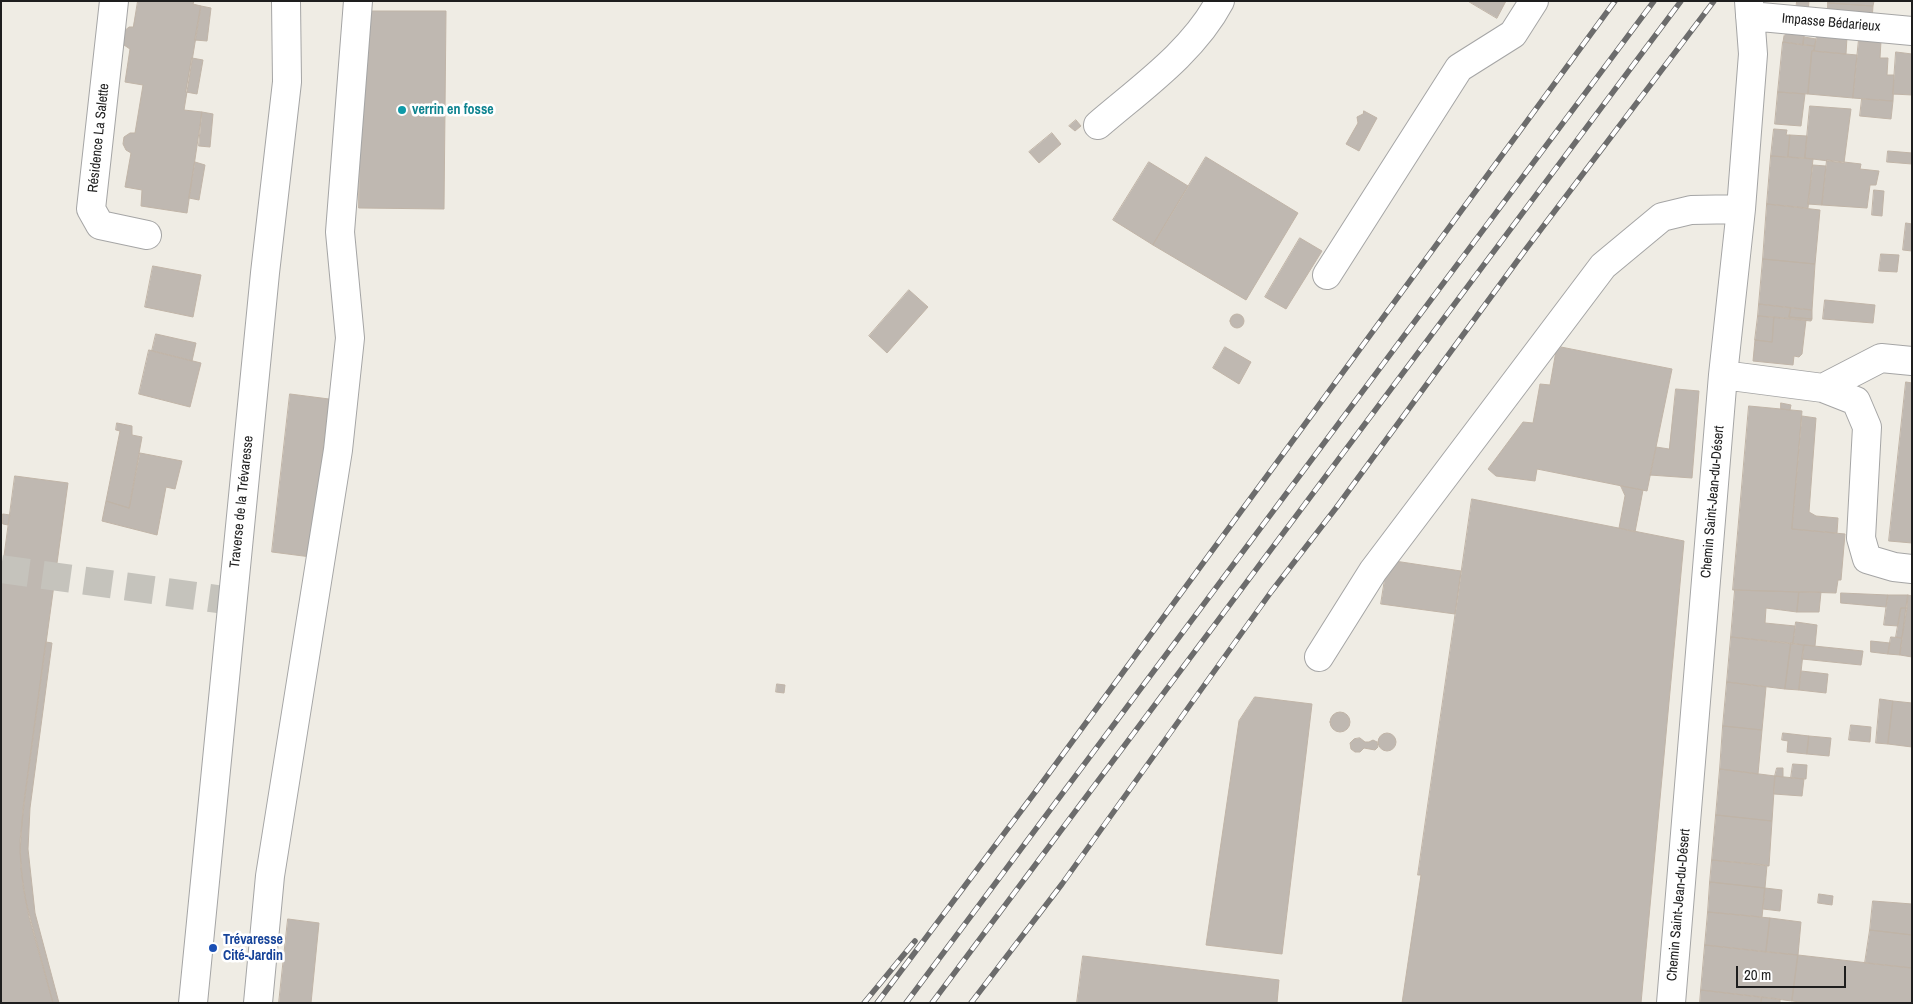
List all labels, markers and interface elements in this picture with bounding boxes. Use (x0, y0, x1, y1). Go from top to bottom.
street label: Impasse Bédarieux (1781, 10, 1881, 36)
street label: Résidence La Salette (85, 83, 113, 193)
place label: verrin en fosse (412, 102, 494, 118)
marker: verrin en fosse (396, 104, 408, 116)
street label: Chemin Saint-Jean-du-Désert (1698, 425, 1728, 579)
street label: Traverse de la Trévaresse (227, 435, 257, 569)
street label: Chemin Saint-Jean-du-Désert (1664, 828, 1694, 982)
place label: Trévaresse Cité-Jardin (223, 932, 283, 964)
marker: Trévaresse Cité-Jardin (207, 942, 219, 954)
scale bar (1738, 956, 1848, 988)
text: 20 m (1744, 964, 1771, 985)

